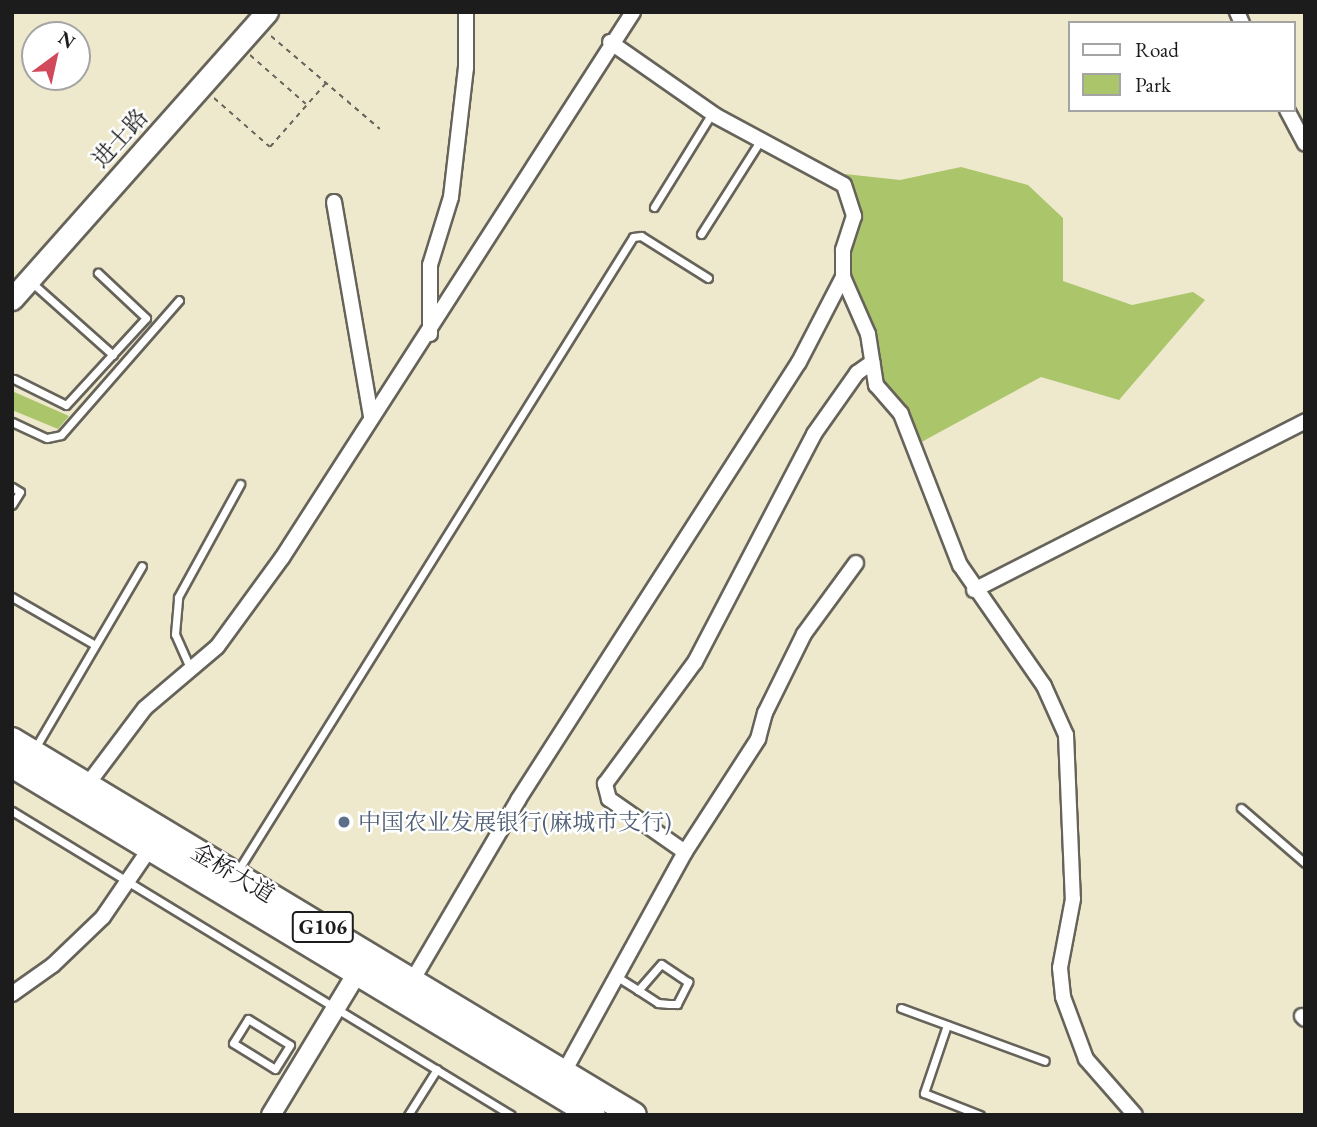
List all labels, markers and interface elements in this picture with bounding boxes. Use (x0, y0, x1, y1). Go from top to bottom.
north arrow (21, 21, 91, 91)
legend (1068, 21, 1296, 112)
text: N (53, 25, 80, 54)
text: Road (1135, 36, 1179, 63)
text: Park (1135, 71, 1171, 98)
street label: 进士路 (87, 103, 153, 173)
place label: 中国农业发展银行(麻城市支行) (358, 808, 671, 836)
marker: 中国农业发展银行(麻城市支行) (336, 814, 352, 830)
street label: 金桥大道 (186, 837, 280, 909)
road number: G106 (292, 909, 354, 944)

